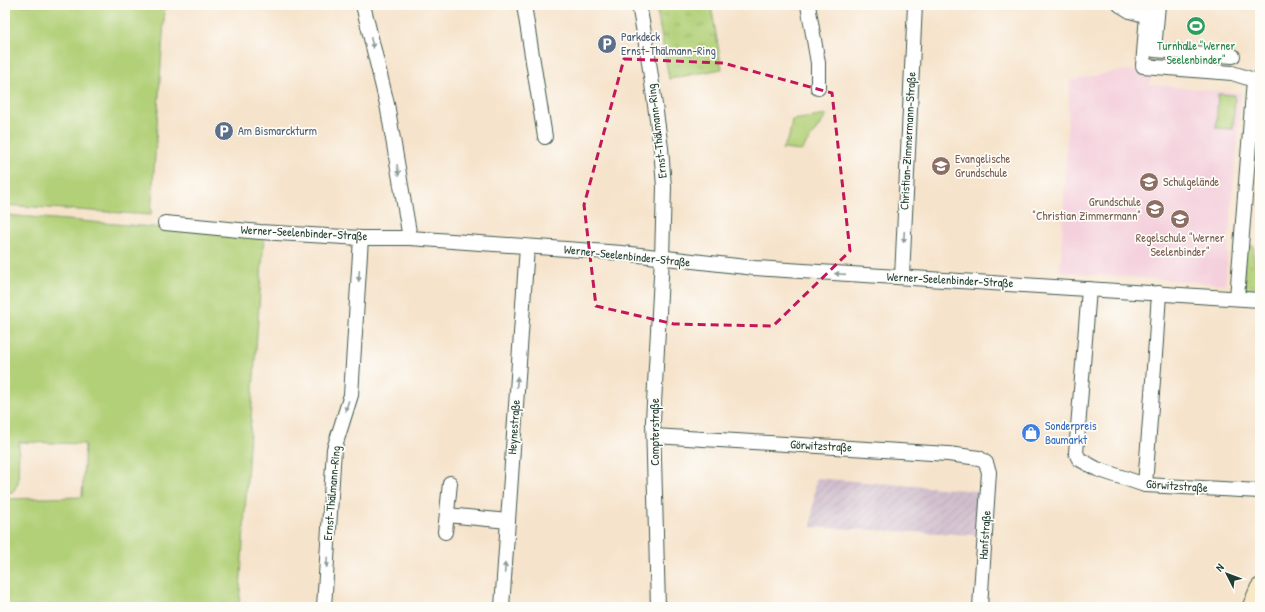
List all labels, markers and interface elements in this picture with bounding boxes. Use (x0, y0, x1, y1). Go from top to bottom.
sports icon: Turnhalle "Werner Seelenbinder" (1185, 15, 1207, 37)
place label: Parkdeck Ernst-Thälmann-Ring (621, 28, 716, 59)
parking icon: Parkdeck Ernst-Thälmann-Ring (596, 33, 618, 55)
one-way arrow (370, 37, 376, 49)
place label: Turnhalle "Werner Seelenbinder" (1157, 37, 1235, 68)
street label: Christian-Zimmermann-Straße (895, 71, 920, 211)
street label: Ernst-Thälmann-Ring (642, 83, 671, 179)
parking icon: Am Bismarckturm (213, 120, 235, 142)
place label: Am Bismarckturm (238, 122, 317, 139)
place label: Evangelische Grundschule (955, 150, 1011, 181)
school or university icon: Evangelische Grundschule (930, 155, 952, 177)
one-way arrow (396, 164, 402, 176)
school or university icon: Schulgelände (1138, 171, 1160, 193)
place label: Schulgelände (1163, 173, 1219, 190)
place label: Grundschule "Christian Zimmermann" (1032, 193, 1141, 224)
school or university icon: Grundschule "Christian Zimmermann" (1144, 198, 1166, 220)
school or university icon: Regelschule "Werner Seelenbinder" (1169, 208, 1191, 230)
street label: Werner-Seelenbinder-Straße (240, 221, 368, 244)
place label: Regelschule "Werner Seelenbinder" (1136, 229, 1225, 260)
one-way arrow (901, 231, 907, 244)
street label: Werner-Seelenbinder-Straße (563, 240, 691, 271)
street label: Werner-Seelenbinder-Straße (886, 268, 1014, 291)
one-way arrow (355, 270, 362, 282)
one-way arrow (834, 270, 846, 277)
one-way arrow (514, 376, 521, 389)
street label: Compterstraße (646, 398, 663, 466)
street label: Heynestraße (503, 399, 524, 455)
one-way arrow (344, 400, 350, 412)
place label: Sonderpreis Baumarkt (1045, 417, 1097, 448)
shop icon: Sonderpreis Baumarkt (1020, 422, 1042, 444)
street label: Görwitzstraße (790, 435, 853, 456)
street label: Ernst-Thälmann-Ring (319, 445, 344, 541)
street label: Görwitzstraße (1146, 475, 1209, 496)
street label: Hanfstraße (974, 510, 995, 560)
north arrow (1207, 554, 1247, 594)
one-way arrow (324, 556, 331, 568)
text: N (1212, 560, 1227, 574)
one-way arrow (501, 562, 508, 574)

